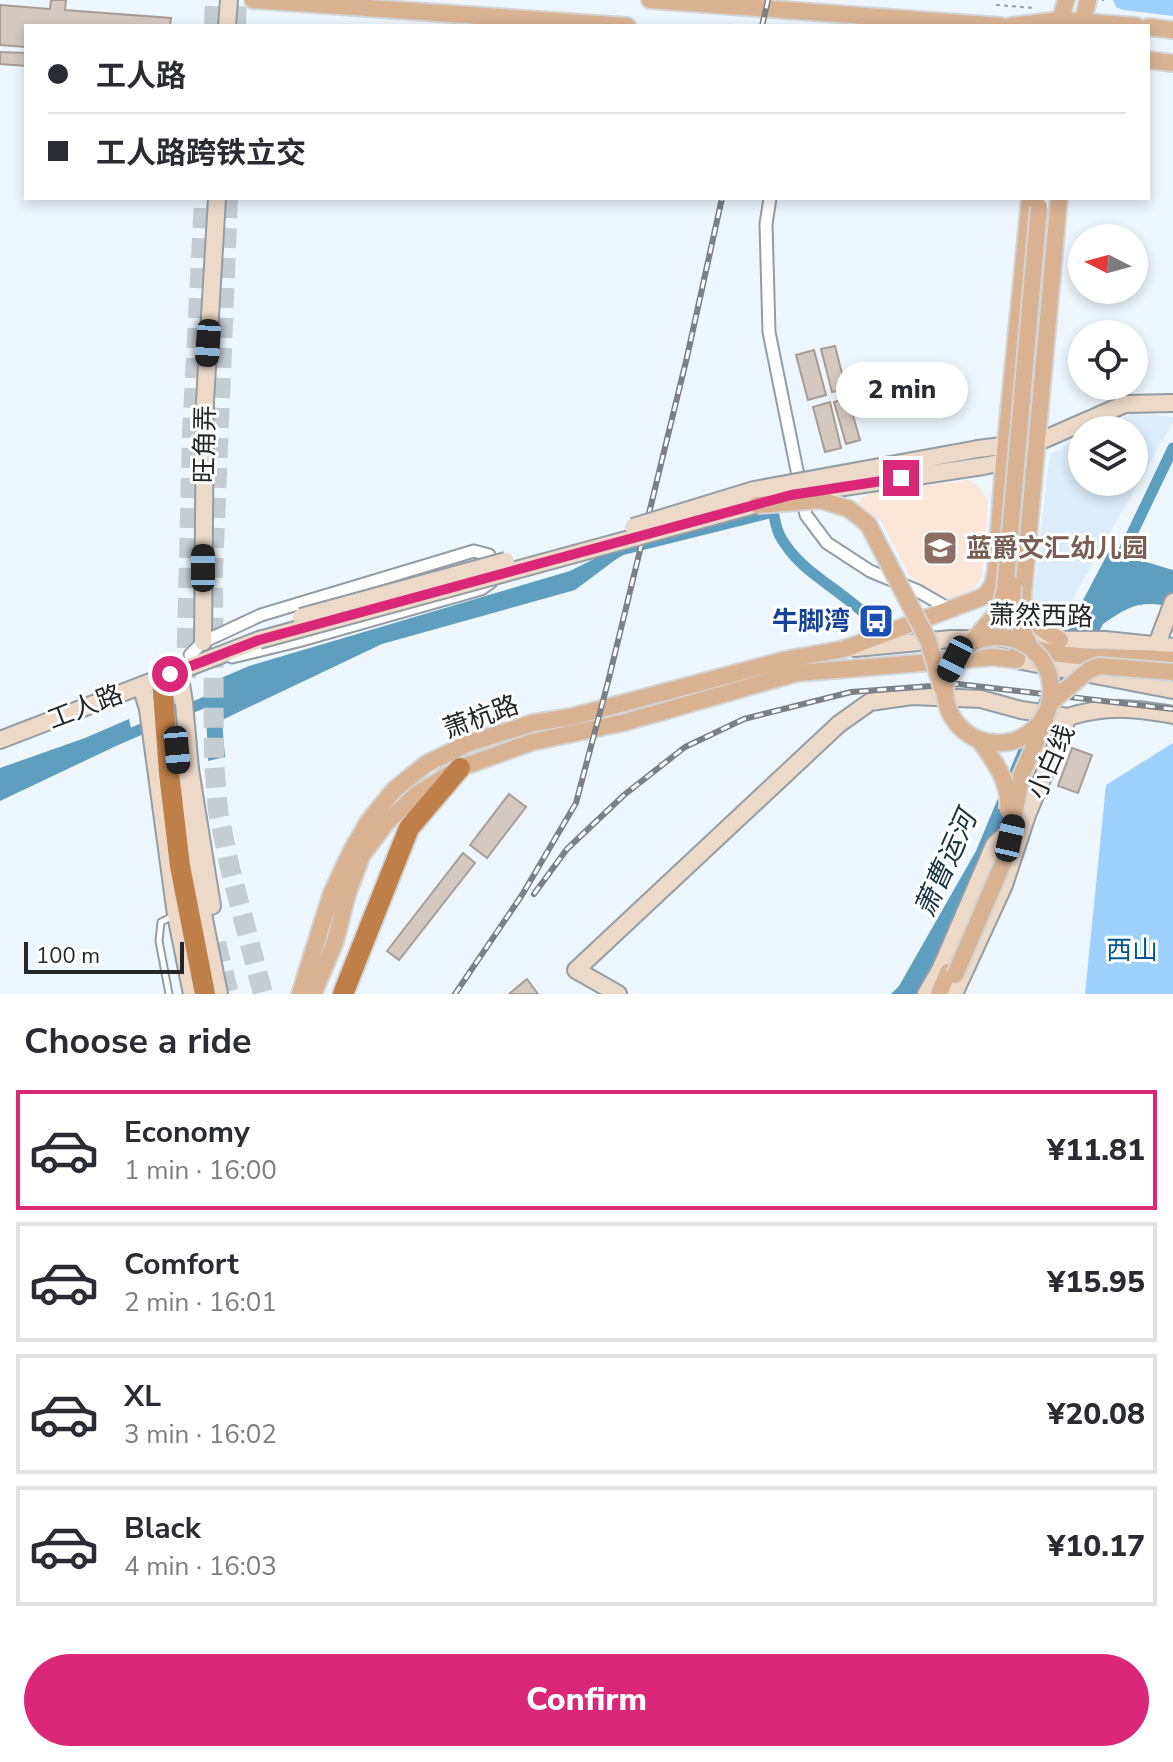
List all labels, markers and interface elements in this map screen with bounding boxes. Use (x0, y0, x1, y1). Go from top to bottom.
text: 工人路 (96, 56, 186, 97)
text: 工人路跨铁立交 (96, 133, 306, 174)
north arrow (1068, 224, 1148, 304)
map controls (1068, 224, 1148, 496)
car (194, 318, 222, 368)
button: locate (1068, 320, 1148, 400)
callout: 2 min (835, 362, 967, 418)
text: 2 min (868, 372, 936, 407)
street label: 旺角弄 (187, 405, 223, 483)
button: layers (1068, 416, 1148, 496)
route end (883, 460, 919, 496)
school or university icon: 蓝爵文汇幼儿园 (921, 529, 959, 567)
place label: 蓝爵文汇幼儿园 (966, 531, 1148, 566)
car (191, 544, 215, 592)
street label: 萧然西路 (989, 598, 1093, 634)
bus stop icon: 牛脚湾 (857, 602, 895, 640)
place label: 牛脚湾 (772, 604, 850, 639)
car (933, 632, 977, 686)
route start (152, 656, 188, 692)
street label: 工人路 (42, 677, 128, 737)
street label: 萧杭路 (438, 687, 524, 747)
street label: 小白线 (1019, 719, 1083, 805)
car (163, 725, 191, 775)
water label: 萧曹运河 (906, 801, 988, 923)
car (993, 812, 1027, 864)
park label: 西山 (1106, 933, 1158, 968)
scale bar (24, 938, 184, 974)
text: 100 m (36, 941, 100, 971)
text: Choose a ride (24, 1017, 252, 1066)
text: Economy (124, 1112, 250, 1153)
icon: car (28, 1114, 100, 1186)
text: ¥11.81 (1047, 1130, 1145, 1171)
text: 1 min · 16:00 (124, 1153, 277, 1188)
text: Comfort (124, 1244, 239, 1285)
icon: car (28, 1246, 100, 1318)
text: ¥15.95 (1047, 1262, 1145, 1303)
text: 2 min · 16:01 (124, 1285, 277, 1320)
text: XL (124, 1376, 161, 1417)
icon: car (28, 1378, 100, 1450)
text: ¥20.08 (1047, 1394, 1145, 1435)
text: 3 min · 16:02 (124, 1417, 277, 1452)
text: Black (124, 1508, 201, 1549)
icon: car (28, 1510, 100, 1582)
text: ¥10.17 (1047, 1526, 1145, 1567)
text: 4 min · 16:03 (124, 1549, 277, 1584)
button: Confirm (24, 1654, 1149, 1746)

